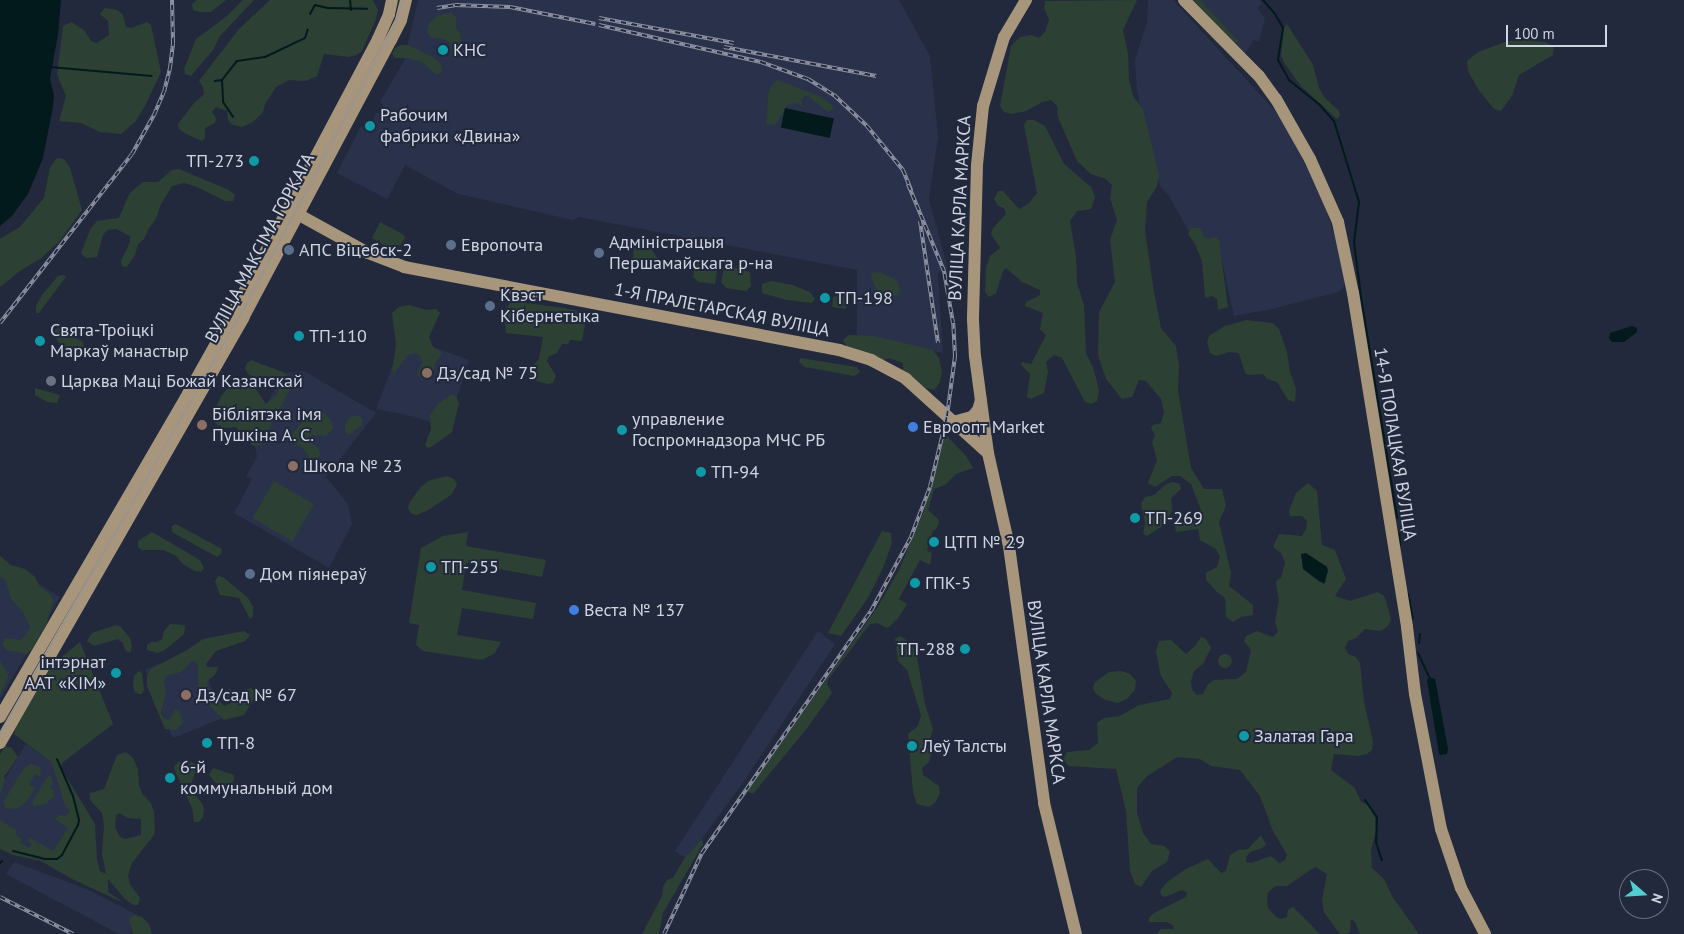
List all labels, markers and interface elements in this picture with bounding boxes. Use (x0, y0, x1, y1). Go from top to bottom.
scale bar (1509, 15, 1610, 47)
text: 100 m (1514, 24, 1555, 43)
place label: КНС (453, 39, 486, 61)
marker: КНС (437, 44, 449, 56)
place label: Рабочим фабрики «Двина» (380, 105, 520, 148)
street label: ВУЛІЦА КАРЛА МАРКСА (944, 114, 976, 302)
marker: Рабочим фабрики «Двина» (364, 120, 376, 132)
street label: ВУЛІЦА МАКСІМА ГОРКАГА (200, 149, 320, 347)
place label: ТП-273 (186, 150, 244, 172)
marker: ТП-273 (248, 155, 260, 167)
place label: Адміністрацыя Першамайскага р-на (609, 232, 773, 274)
place label: Европочта (461, 234, 543, 256)
place label: АПС Віцебск-2 (299, 239, 413, 261)
marker: Европочта (445, 239, 457, 251)
marker: АПС Віцебск-2 (283, 244, 295, 256)
marker: Адміністрацыя Першамайскага р-на (593, 247, 605, 259)
street label: 1-Я ПРАЛЕТАРСКАЯ ВУЛІЦА (613, 279, 831, 341)
place label: Квэст Кібернетыка (500, 285, 600, 328)
place label: ТП-198 (835, 287, 893, 309)
marker: ТП-198 (819, 292, 831, 304)
marker: Квэст Кібернетыка (484, 300, 496, 312)
place label: Свята-Троіцкі Маркаў манастыр (50, 320, 189, 362)
place label: ТП-110 (309, 325, 367, 347)
marker: ТП-110 (293, 330, 305, 342)
marker: Свята-Троіцкі Маркаў манастыр (34, 335, 46, 347)
street label: 14-Я ПОЛАЦКАЯ ВУЛІЦА (1369, 346, 1421, 542)
place label: Дз/сад № 75 (437, 362, 538, 384)
marker: Дз/сад № 75 (421, 367, 433, 379)
place label: Царква Маці Божай Казанскай (61, 370, 303, 392)
marker: Царква Маці Божай Казанскай (45, 375, 57, 387)
place label: Бібліятэка імя Пушкіна А. С. (212, 404, 322, 446)
place label: управление Госпромнадзора МЧС РБ (632, 409, 826, 452)
place label: Евроопт Market (923, 416, 1045, 438)
marker: Бібліятэка імя Пушкіна А. С. (196, 419, 208, 431)
marker: Евроопт Market (907, 421, 919, 433)
marker: управление Госпромнадзора МЧС РБ (616, 424, 628, 436)
place label: Школа № 23 (303, 455, 402, 477)
marker: Школа № 23 (287, 460, 299, 472)
place label: ТП-94 (711, 461, 759, 483)
marker: ТП-94 (695, 466, 707, 478)
place label: ТП-269 (1145, 507, 1203, 529)
marker: ТП-269 (1129, 512, 1141, 524)
place label: ЦТП № 29 (944, 531, 1025, 553)
marker: ЦТП № 29 (928, 536, 940, 548)
place label: ТП-255 (441, 556, 499, 578)
marker: ТП-255 (425, 561, 437, 573)
place label: Дом піянераў (260, 563, 367, 585)
marker: Дом піянераў (244, 568, 256, 580)
place label: ГПК-5 (925, 572, 971, 594)
marker: ГПК-5 (909, 577, 921, 589)
street label: ВУЛІЦА КАРЛА МАРКСА (1022, 598, 1070, 786)
place label: Веста № 137 (584, 599, 685, 621)
marker: Веста № 137 (568, 604, 580, 616)
place label: ТП-288 (897, 638, 955, 660)
marker: ТП-288 (959, 643, 971, 655)
place label: інтэрнат ААТ «КІМ» (24, 652, 106, 694)
marker: інтэрнат ААТ «КІМ» (110, 667, 122, 679)
place label: Дз/сад № 67 (196, 684, 297, 706)
marker: Дз/сад № 67 (180, 689, 192, 701)
place label: Залатая Гара (1254, 725, 1354, 747)
marker: Залатая Гара (1238, 730, 1250, 742)
place label: ТП-8 (217, 732, 255, 754)
place label: Леў Талсты (922, 735, 1008, 757)
marker: ТП-8 (201, 737, 213, 749)
marker: Леў Талсты (906, 740, 918, 752)
place label: 6-й коммунальный дом (180, 757, 333, 800)
marker: 6-й коммунальный дом (164, 772, 176, 784)
north arrow (1619, 869, 1669, 919)
text: N (1647, 891, 1667, 906)

